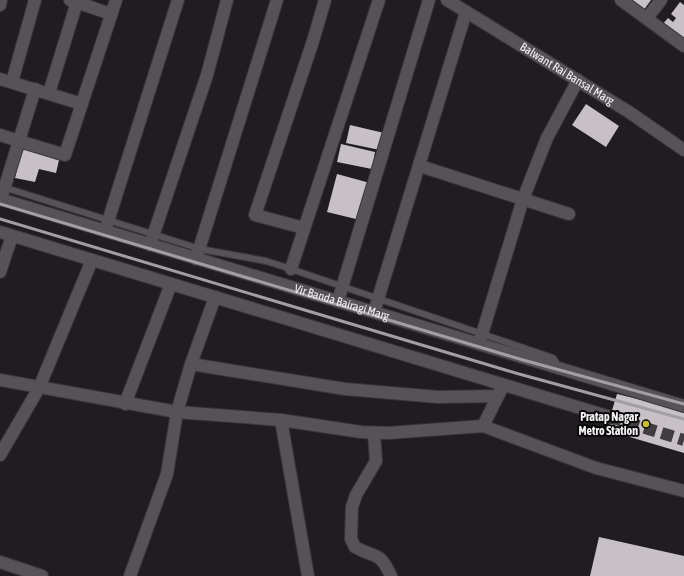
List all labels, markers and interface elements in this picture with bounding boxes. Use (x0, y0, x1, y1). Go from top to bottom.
street label: Balwant Rai Bansal Marg (518, 40, 617, 109)
street label: Vir Banda Bairagi Marg (293, 281, 392, 324)
place label: Pratap Nagar Metro Station (578, 410, 638, 438)
marker: Pratap Nagar Metro Station (641, 419, 651, 429)

